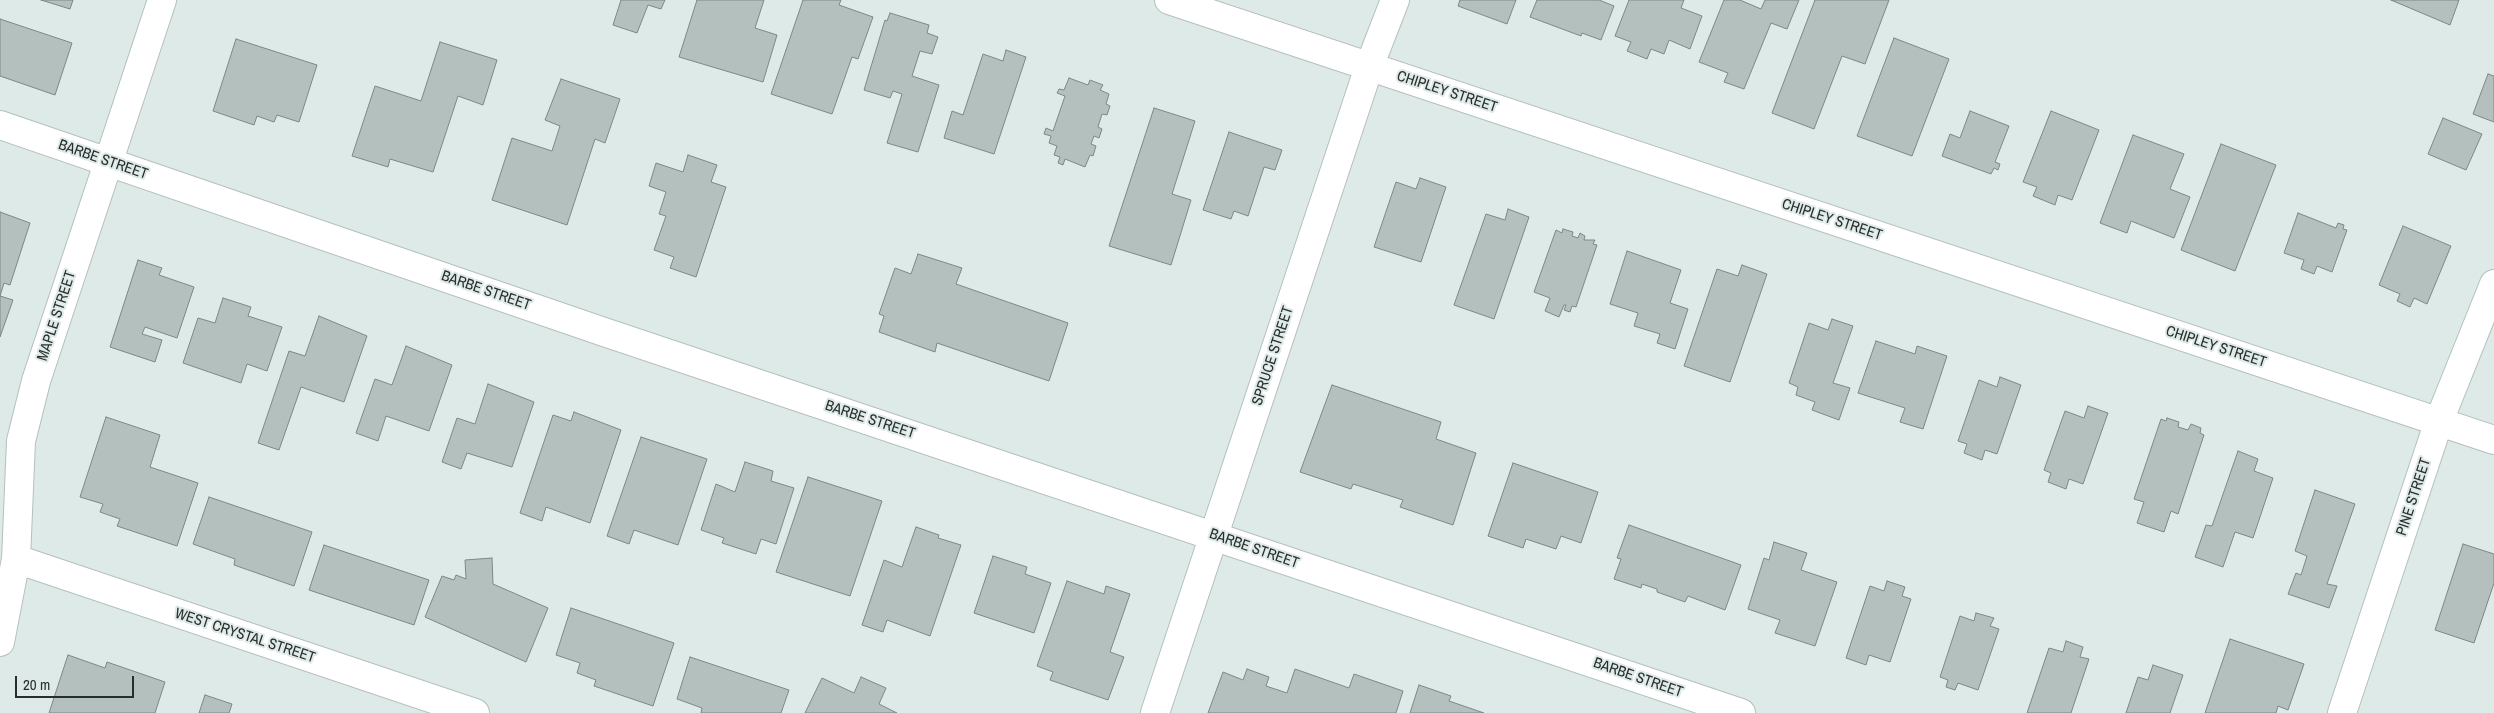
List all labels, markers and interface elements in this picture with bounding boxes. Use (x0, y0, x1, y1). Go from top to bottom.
street label: CHIPLEY STREET (1394, 67, 1500, 117)
street label: BARBE STREET (56, 136, 150, 184)
street label: CHIPLEY STREET (1779, 195, 1885, 245)
street label: BARBE STREET (439, 267, 533, 315)
street label: MAPLE STREET (34, 269, 80, 363)
street label: SPRUCE STREET (1248, 304, 1298, 408)
street label: CHIPLEY STREET (2163, 322, 2269, 372)
street label: BARBE STREET (823, 397, 917, 443)
street label: PINE STREET (2393, 456, 2435, 538)
street label: BARBE STREET (1207, 525, 1301, 573)
street label: WEST CRYSTAL STREET (173, 605, 317, 667)
street label: BARBE STREET (1591, 654, 1685, 702)
scale bar (18, 666, 136, 698)
text: 20 m (23, 674, 50, 695)

